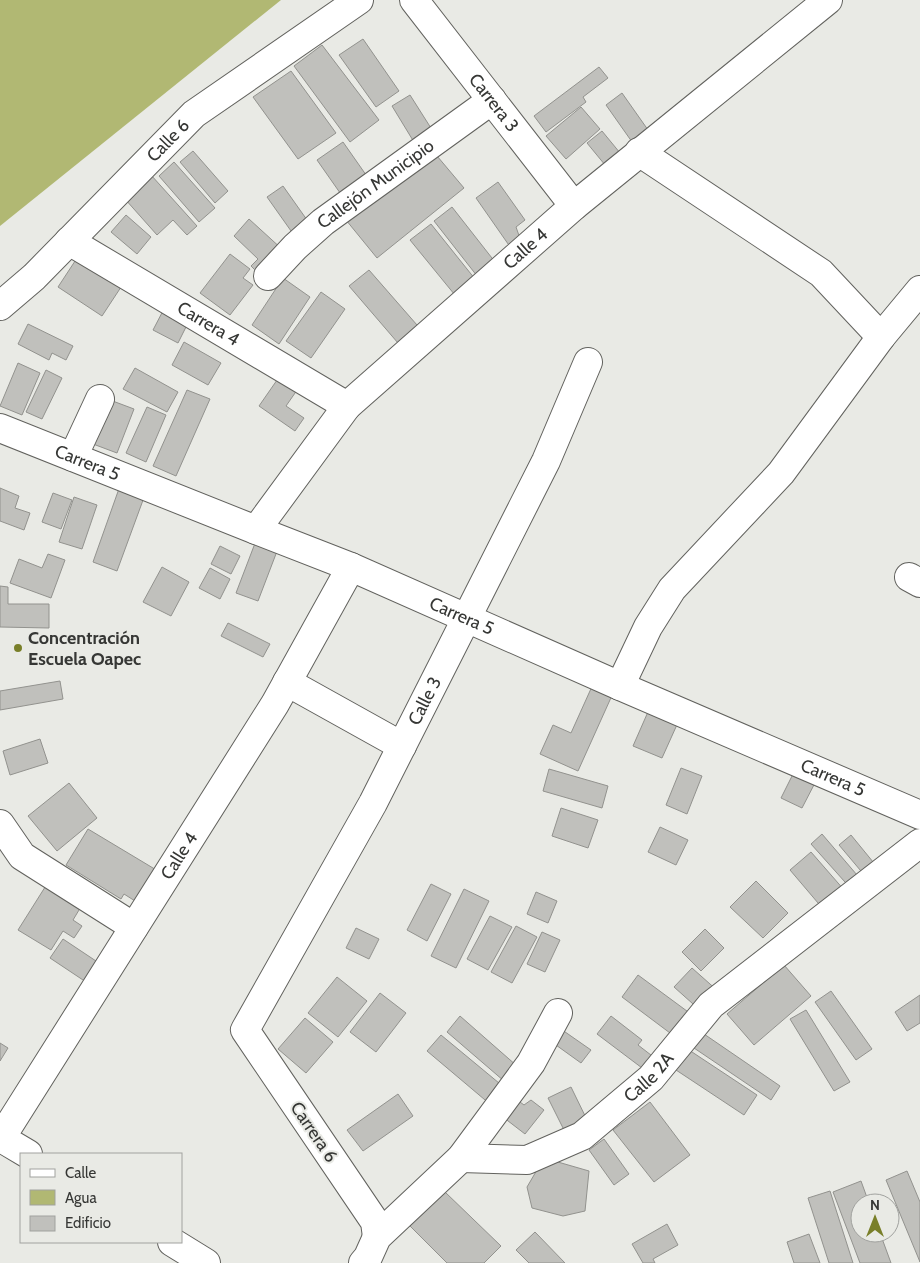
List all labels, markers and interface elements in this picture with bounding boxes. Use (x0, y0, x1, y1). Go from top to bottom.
street label: Carrera 3 (464, 69, 523, 136)
street label: Calle 6 (142, 114, 194, 167)
street label: Callejón Municipio (313, 134, 438, 234)
street label: Calle 4 (499, 223, 552, 274)
street label: Carrera 4 (173, 297, 244, 351)
street label: Carrera 5 (52, 440, 123, 486)
street label: Carrera 5 (426, 592, 497, 640)
place label: Concentración Escuela Oapec (28, 627, 141, 670)
marker: Concentración Escuela Oapec (12, 642, 24, 654)
street label: Calle 3 (403, 673, 446, 729)
street label: Carrera 5 (797, 754, 869, 801)
street label: Calle 4 (156, 828, 202, 884)
street label: Calle 2A (619, 1048, 678, 1107)
street label: Carrera 6 (286, 1097, 342, 1167)
legend (20, 1153, 182, 1243)
text: Calle (65, 1164, 96, 1182)
text: Agua (65, 1189, 97, 1207)
north arrow (850, 1193, 900, 1243)
text: N (870, 1196, 880, 1214)
text: Edificio (65, 1214, 111, 1232)

